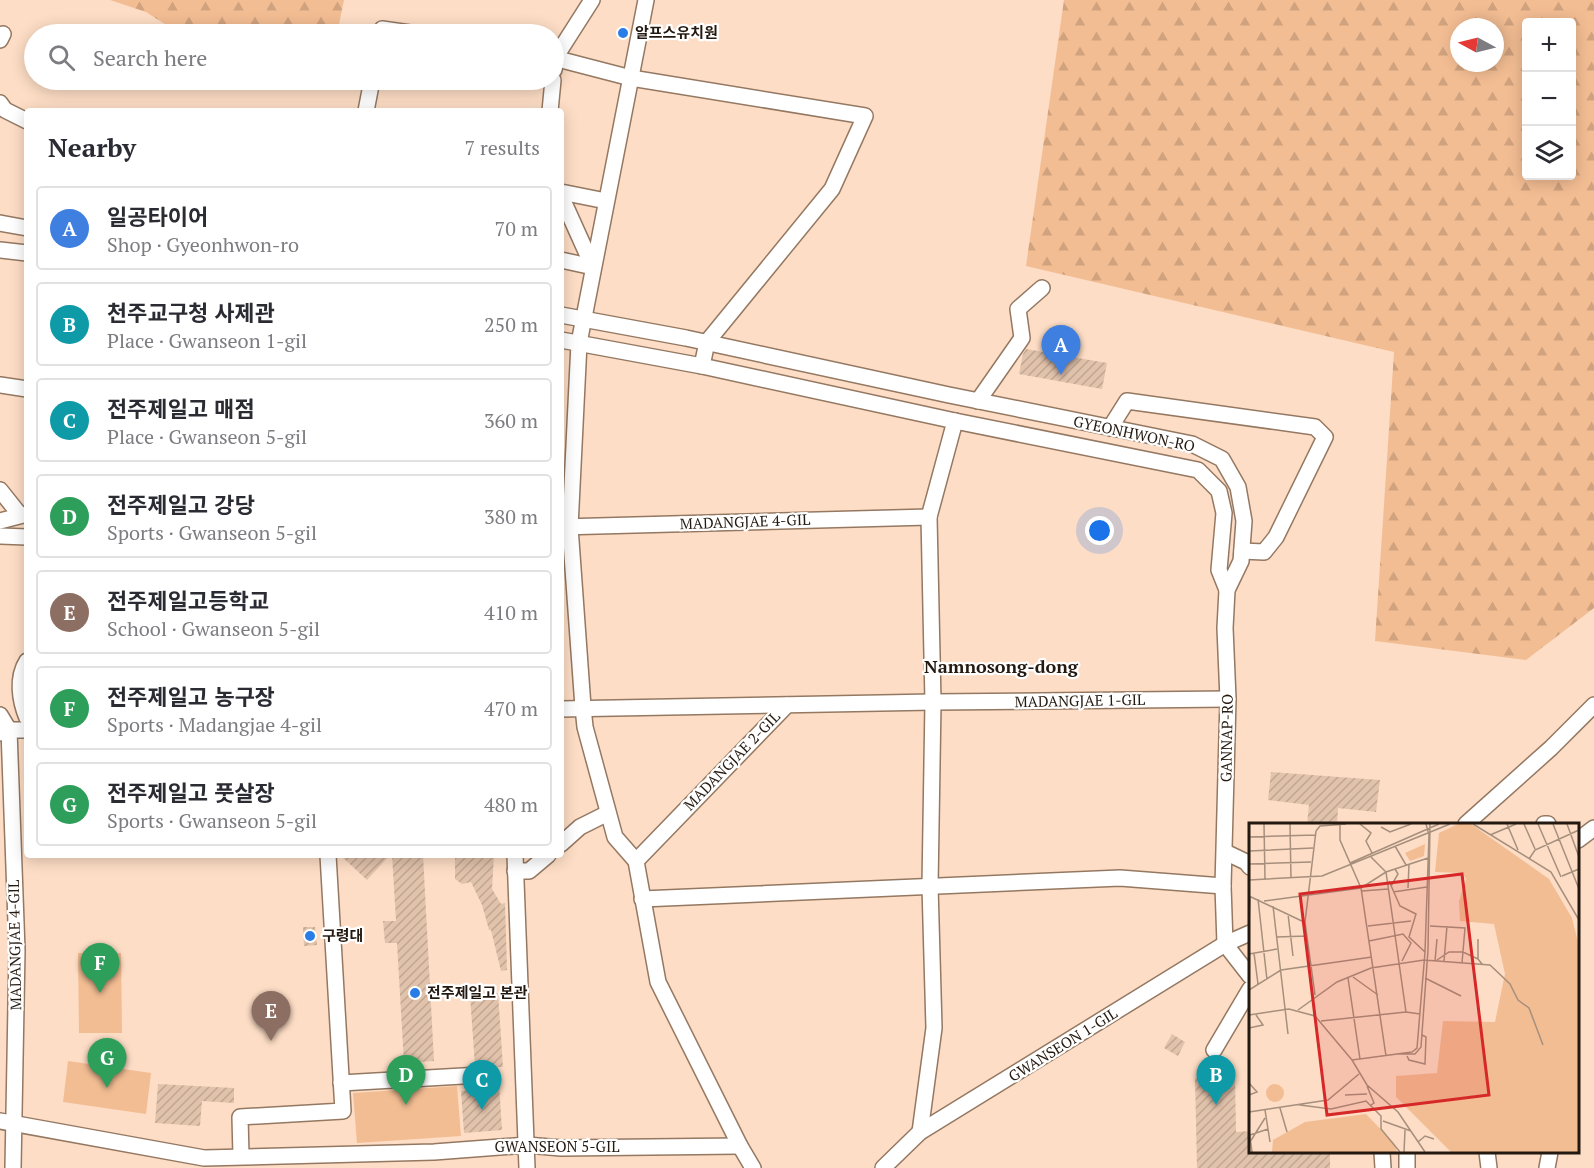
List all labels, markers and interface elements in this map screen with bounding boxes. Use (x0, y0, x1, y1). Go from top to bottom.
north arrow (1450, 18, 1504, 72)
map controls (1522, 18, 1576, 180)
button: + (1522, 18, 1576, 72)
place label: 알프스유치원 (635, 22, 718, 42)
search box (24, 24, 564, 90)
marker: 알프스유치원 (616, 26, 630, 40)
icon: search (45, 41, 78, 74)
text: Search here (93, 43, 207, 72)
button: − (1522, 72, 1576, 126)
button: layers (1522, 126, 1576, 180)
text: Nearby (48, 130, 136, 164)
text: 7 results (465, 134, 540, 161)
text: 일공타이어 (107, 202, 208, 231)
text: A (62, 215, 77, 242)
text: 70 m (495, 215, 538, 242)
text: Shop · Gyeonhwon-ro (107, 231, 299, 258)
text: 천주교구청 사제관 (107, 298, 275, 327)
text: B (63, 311, 76, 338)
text: 250 m (484, 311, 538, 338)
pin: A (1042, 326, 1080, 375)
text: Place · Gwanseon 1-gil (107, 327, 307, 354)
text: 전주제일고 매점 (107, 394, 255, 423)
text: C (63, 407, 76, 434)
text: 360 m (484, 407, 538, 434)
street label: GYEONHWON-RO (1072, 410, 1197, 456)
text: Place · Gwanseon 5-gil (107, 423, 307, 450)
text: 전주제일고 강당 (107, 490, 255, 519)
text: D (62, 503, 77, 530)
text: 380 m (484, 503, 538, 530)
street label: MADANGJAE 4-GIL (679, 509, 811, 533)
your location (1085, 516, 1114, 545)
text: Sports · Gwanseon 5-gil (107, 519, 317, 546)
text: 전주제일고등학교 (107, 586, 269, 615)
text: E (63, 599, 76, 626)
text: 410 m (484, 599, 538, 626)
text: School · Gwanseon 5-gil (107, 615, 320, 642)
district label: Namnosong-dong (924, 654, 1079, 678)
text: 전주제일고 농구장 (107, 682, 275, 711)
street label: MADANGJAE 1-GIL (1015, 689, 1145, 711)
street label: GANNAP-RO (1215, 694, 1237, 782)
text: F (64, 695, 75, 722)
text: 470 m (484, 695, 538, 722)
street label: MADANGJAE 2-GIL (679, 706, 784, 814)
text: Sports · Madangjae 4-gil (107, 711, 322, 738)
text: 전주제일고 풋살장 (107, 778, 275, 807)
text: G (62, 791, 77, 818)
text: 480 m (484, 791, 538, 818)
text: Sports · Gwanseon 5-gil (107, 807, 317, 834)
inset map (1249, 823, 1579, 1153)
street label: MADANGJAE 4-GIL (3, 880, 25, 1010)
place label: 구령대 (322, 925, 363, 945)
marker: 구령대 (303, 929, 317, 943)
pin: F (80, 944, 120, 993)
place label: 전주제일고 본관 (427, 982, 528, 1002)
marker: 전주제일고 본관 (408, 986, 422, 1000)
pin: E (252, 992, 290, 1041)
street label: GWANSEON 1-GIL (1004, 1003, 1121, 1086)
pin: G (88, 1038, 126, 1088)
pin: D (386, 1056, 426, 1105)
pin: B (1196, 1056, 1236, 1105)
pin: C (462, 1060, 502, 1110)
street label: GWANSEON 5-GIL (495, 1136, 619, 1156)

